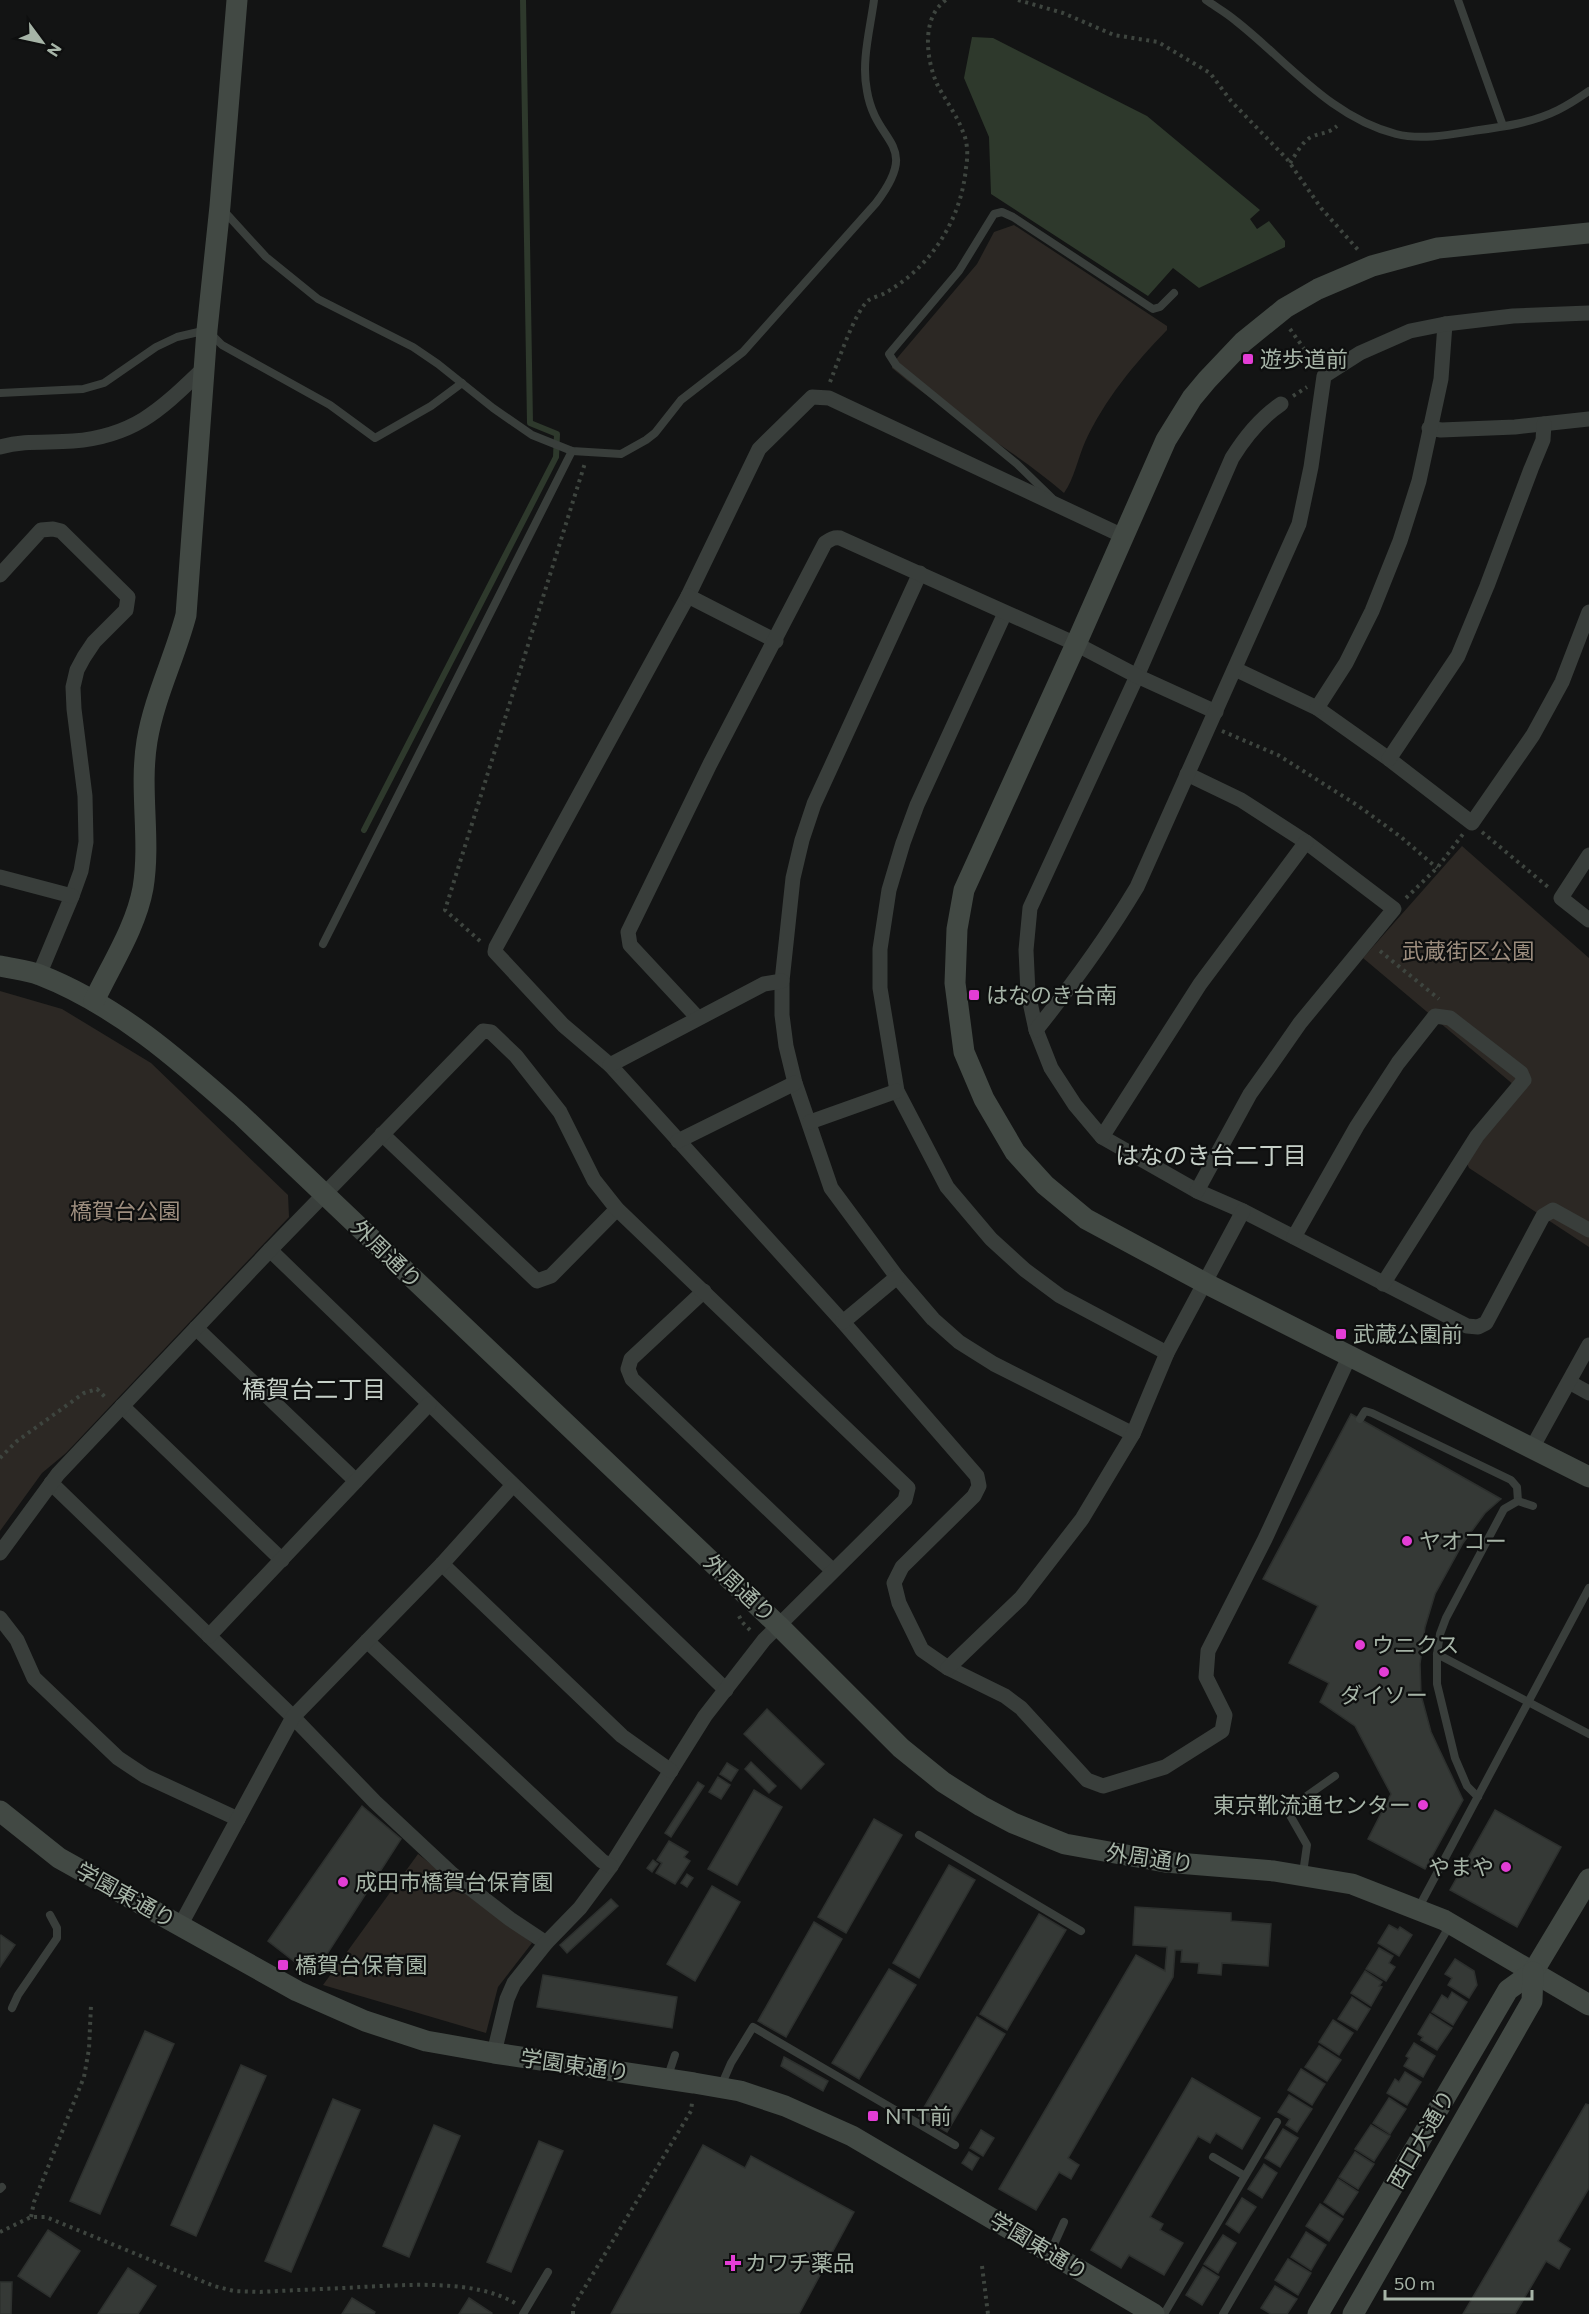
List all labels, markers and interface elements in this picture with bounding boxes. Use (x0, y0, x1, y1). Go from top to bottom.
north arrow (12, 12, 72, 72)
text: N (44, 40, 66, 61)
place label: 遊歩道前 (1260, 345, 1348, 372)
marker: 遊歩道前 (1241, 352, 1255, 366)
park label: 武蔵街区公園 (1402, 937, 1534, 964)
place label: はなのき台南 (986, 981, 1117, 1008)
marker: はなのき台南 (967, 988, 981, 1002)
district label: はなのき台二丁目 (1115, 1140, 1307, 1169)
park label: 橋賀台公園 (70, 1197, 180, 1224)
street label: 外周通り (346, 1213, 428, 1294)
place label: 武蔵公園前 (1353, 1320, 1463, 1347)
marker: 武蔵公園前 (1334, 1327, 1348, 1341)
district label: 橋賀台二丁目 (242, 1374, 386, 1403)
place label: ヤオコー (1419, 1527, 1507, 1554)
marker: ヤオコー (1400, 1534, 1414, 1548)
street label: 外周通り (699, 1548, 782, 1628)
place label: ウニクス (1372, 1631, 1459, 1658)
marker: ウニクス (1353, 1638, 1367, 1652)
marker: ダイソー (1377, 1665, 1391, 1679)
place label: ダイソー (1340, 1681, 1428, 1708)
place label: 東京靴流通センター (1213, 1791, 1411, 1818)
marker: 東京靴流通センター (1416, 1798, 1430, 1812)
street label: 外周通り (1105, 1838, 1196, 1877)
place label: やまや (1428, 1853, 1494, 1880)
street label: 学園東通り (72, 1856, 181, 1933)
marker: やまや (1499, 1860, 1513, 1874)
place label: 成田市橋賀台保育園 (355, 1868, 553, 1895)
marker: 成田市橋賀台保育園 (336, 1875, 350, 1889)
place label: 橋賀台保育園 (295, 1951, 427, 1978)
marker: 橋賀台保育園 (276, 1958, 290, 1972)
street label: 学園東通り (519, 2043, 631, 2086)
street label: 西口大通り (1381, 2084, 1460, 2193)
place label: NTT前 (885, 2102, 952, 2129)
marker: NTT前 (866, 2109, 880, 2123)
street label: 学園東通り (985, 2206, 1093, 2285)
place label: カワチ薬品 (745, 2249, 855, 2276)
marker: カワチ薬品 (726, 2256, 740, 2270)
scale bar (1385, 2263, 1532, 2301)
text: 50 m (1394, 2272, 1435, 2294)

